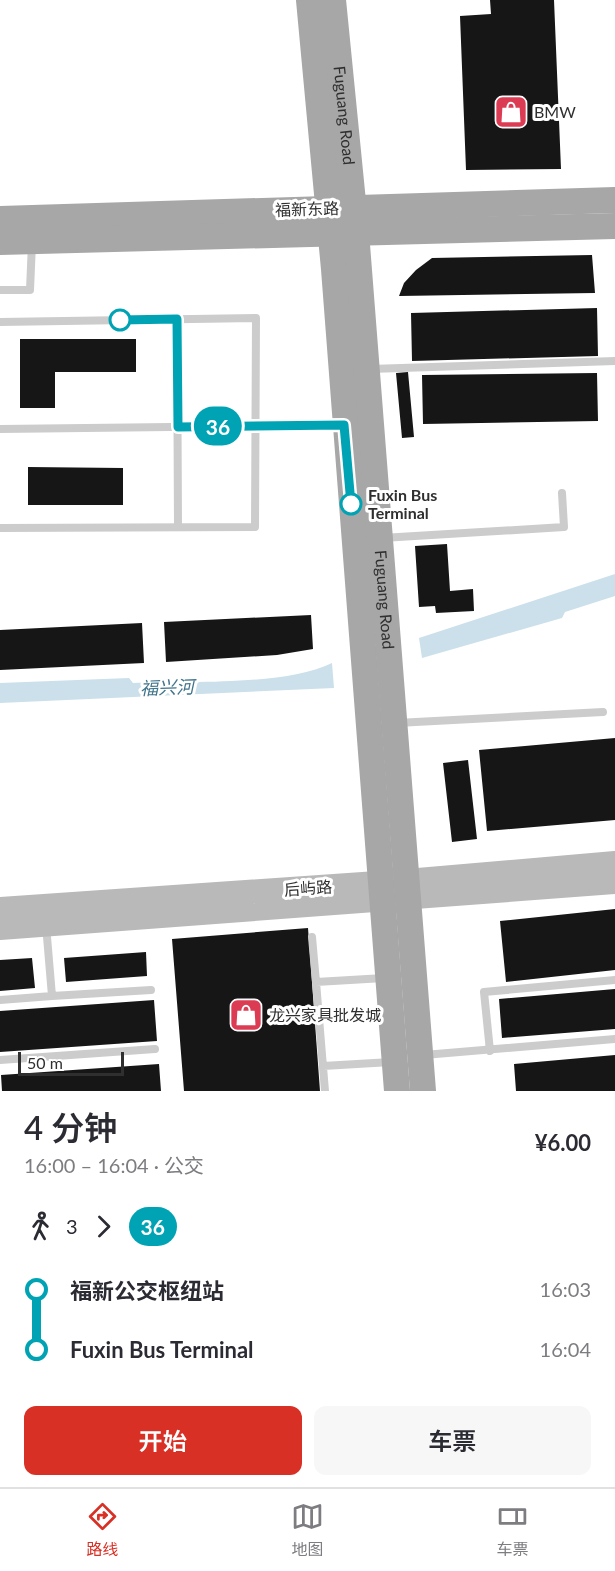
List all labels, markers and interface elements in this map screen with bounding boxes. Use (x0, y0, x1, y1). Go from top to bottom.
street label: Fuguang Road (331, 65, 359, 166)
shop icon: BMW (493, 94, 529, 130)
place label: BMW (534, 102, 576, 121)
street label: 福新东路 (275, 198, 339, 219)
unlabelled marker (109, 309, 131, 331)
line badge: 36 (191, 406, 245, 446)
text: 36 (206, 414, 230, 439)
place label: Fuxin Bus Terminal (368, 485, 437, 522)
marker: Fuxin Bus Terminal (340, 493, 362, 515)
street label: Fuguang Road (372, 549, 399, 650)
water label: 福兴河 (140, 675, 197, 699)
street label: 后屿路 (283, 876, 333, 899)
shop icon: 龙兴家具批发城 (228, 997, 264, 1033)
place label: 龙兴家具批发城 (269, 1005, 381, 1024)
scale bar (18, 1049, 124, 1076)
text: 50 m (27, 1053, 63, 1072)
text: 4 分钟 (24, 1107, 117, 1147)
text: ¥6.00 (535, 1129, 591, 1156)
text: 16:00 – 16:04 · 公交 (24, 1153, 204, 1177)
icon: walk (24, 1210, 57, 1243)
icon: forward (87, 1210, 120, 1243)
text: 3 (66, 1214, 78, 1238)
text: 36 (141, 1214, 165, 1239)
text: 福新公交枢纽站 (70, 1277, 224, 1304)
text: 16:03 (540, 1277, 591, 1301)
text: Fuxin Bus Terminal (70, 1336, 254, 1363)
text: 16:04 (540, 1337, 591, 1361)
button: 开始 (24, 1406, 302, 1475)
button: 车票 (314, 1406, 591, 1475)
tab: 路线 (86, 1500, 119, 1560)
tab: 地图 (291, 1500, 324, 1560)
tab: 车票 (496, 1500, 529, 1560)

